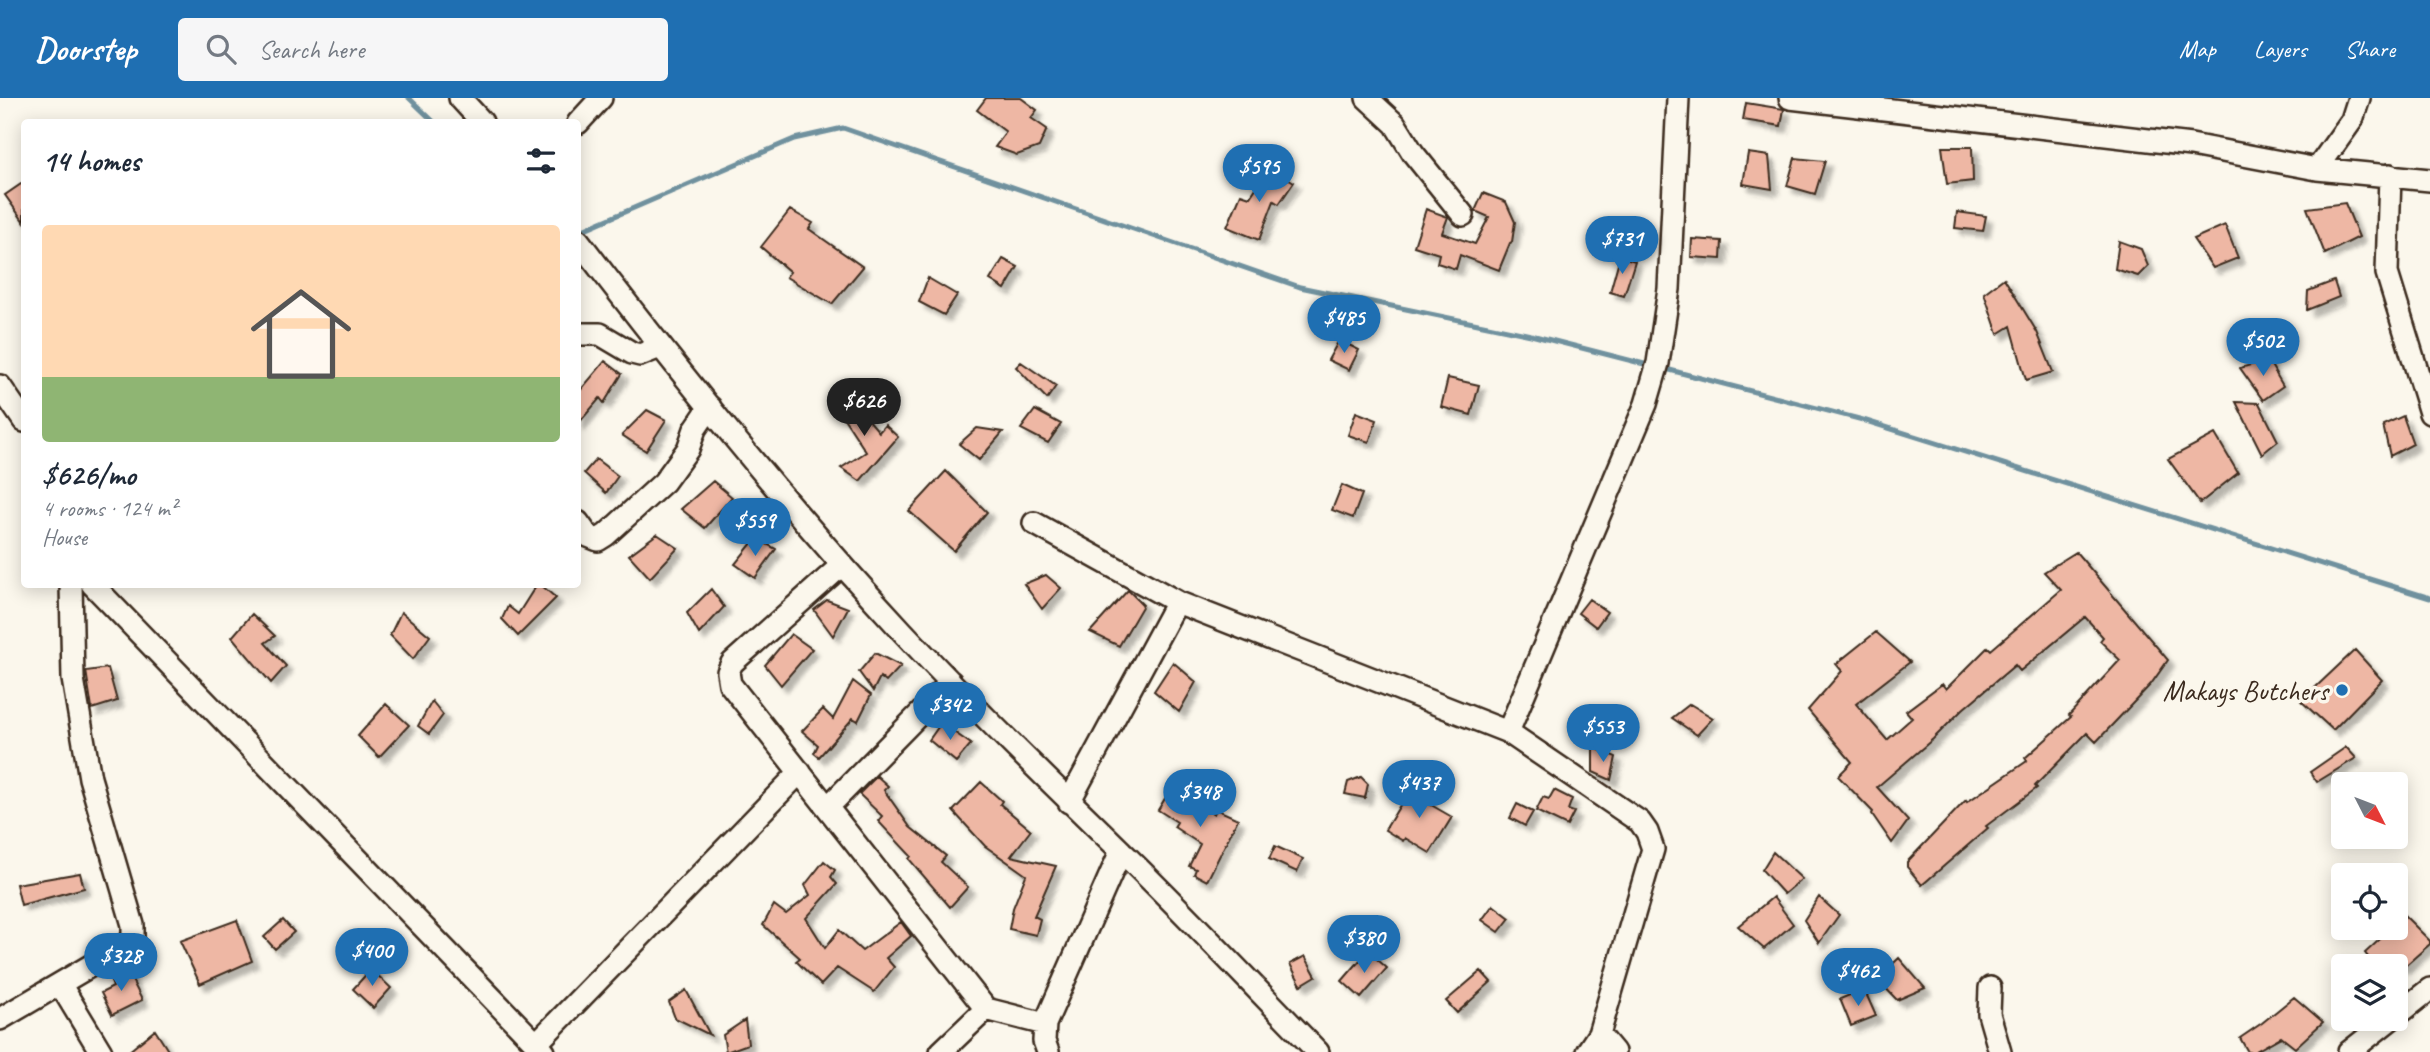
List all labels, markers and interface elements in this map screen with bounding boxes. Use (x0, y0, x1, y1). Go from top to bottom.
search box (178, 18, 668, 81)
text: Doorstep (35, 28, 136, 70)
icon: search (202, 30, 240, 68)
text: Search here (258, 33, 364, 66)
text: Map (2179, 34, 2216, 64)
text: Layers (2254, 34, 2307, 64)
text: Share (2345, 34, 2395, 64)
text: 14 homes (42, 142, 140, 180)
icon: filters (522, 142, 560, 180)
pin: $595 (1218, 144, 1300, 204)
text: $595 (1239, 152, 1279, 181)
pin: $731 (1581, 216, 1663, 276)
text: $731 (1601, 224, 1643, 253)
icon: home (238, 271, 364, 397)
pin: $485 (1303, 296, 1385, 355)
text: $485 (1323, 303, 1365, 332)
pin: $502 (2222, 318, 2304, 378)
text: $502 (2242, 326, 2284, 355)
pin: $626 (823, 378, 905, 438)
text: $626 (843, 386, 885, 415)
text: $626/mo (42, 456, 136, 494)
text: 4 rooms · 124 m² (42, 494, 177, 523)
pin: $559 (714, 498, 796, 558)
text: $559 (735, 506, 775, 535)
text: House (42, 523, 87, 552)
place label: Makays Butchers (2163, 673, 2330, 708)
pin: $342 (909, 682, 991, 742)
marker: Makays Butchers (2334, 682, 2350, 698)
text: $342 (929, 690, 971, 719)
pin: $553 (1562, 704, 1644, 764)
text: $553 (1583, 712, 1623, 741)
pin: $437 (1378, 760, 1460, 820)
text: $437 (1398, 768, 1440, 797)
pin: $348 (1159, 770, 1241, 829)
north arrow (2331, 772, 2408, 849)
map controls (2331, 772, 2408, 1031)
text: $348 (1179, 777, 1221, 806)
button: locate (2331, 863, 2408, 940)
pin: $380 (1323, 916, 1405, 975)
text: $380 (1343, 923, 1385, 952)
pin: $400 (331, 928, 413, 988)
pin: $328 (80, 934, 162, 993)
text: $400 (351, 936, 393, 965)
text: $328 (100, 941, 142, 970)
pin: $462 (1817, 948, 1899, 1008)
button: layers (2331, 954, 2408, 1031)
text: $462 (1837, 956, 1879, 985)

